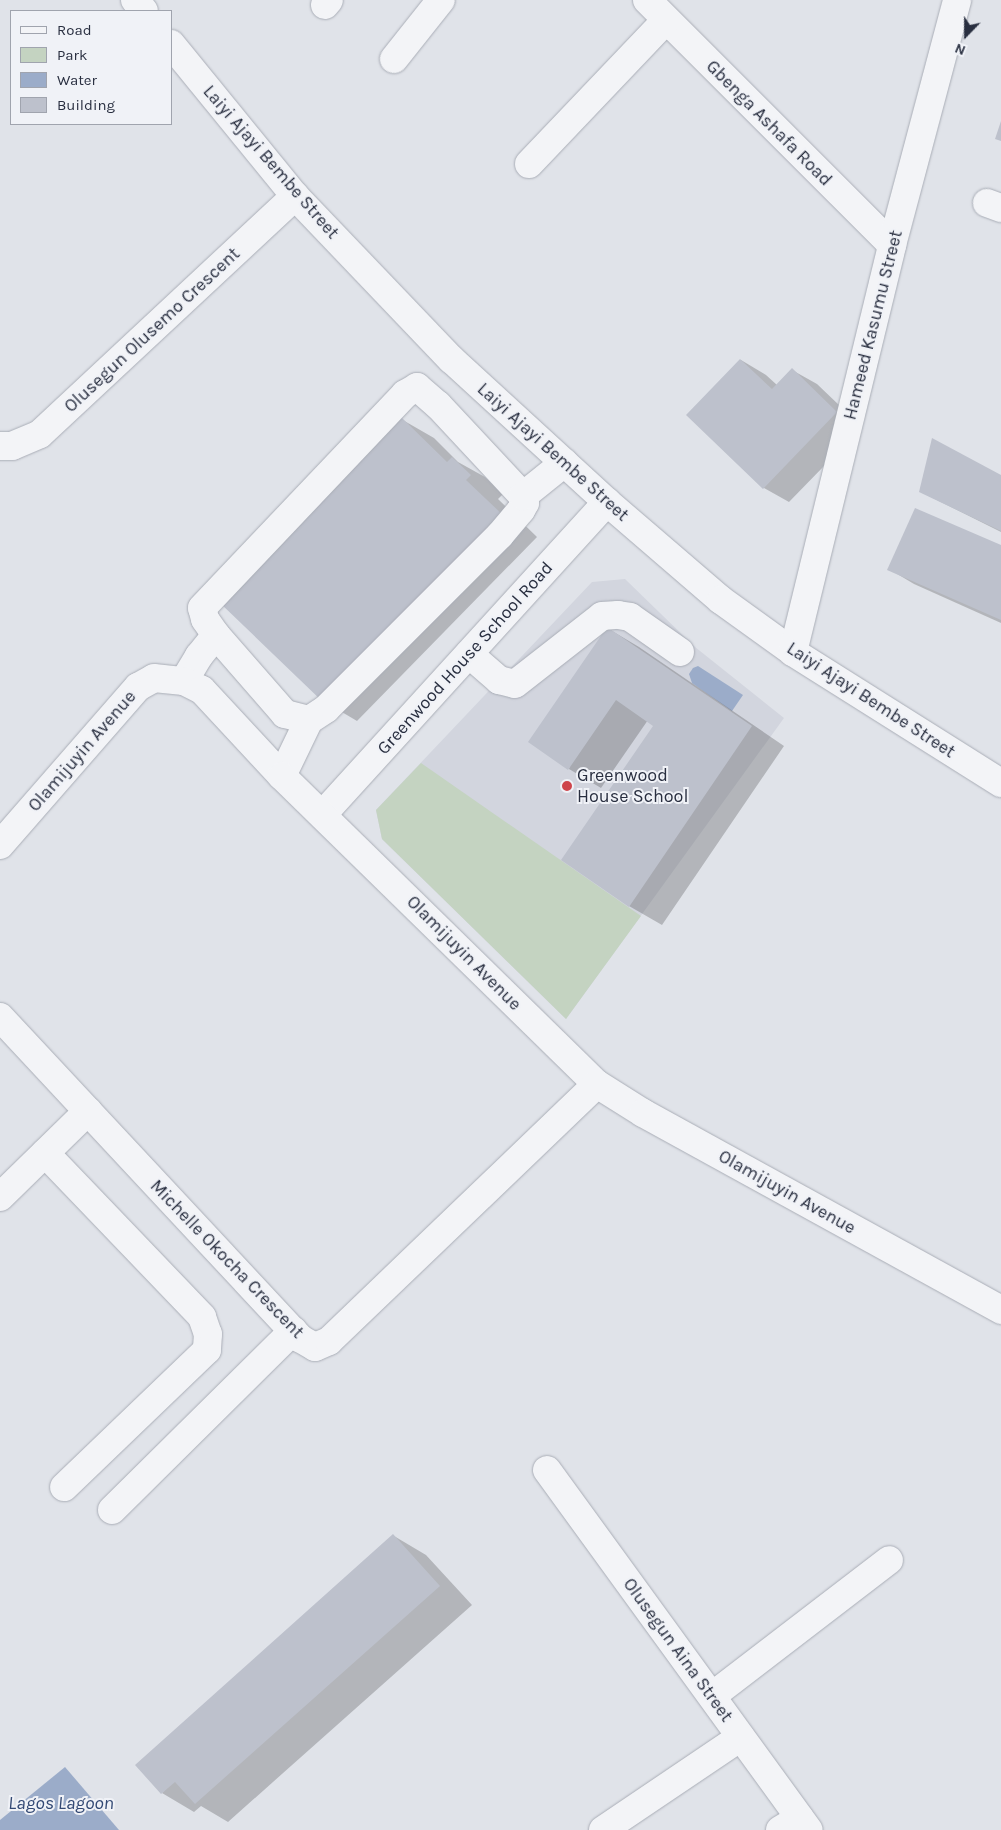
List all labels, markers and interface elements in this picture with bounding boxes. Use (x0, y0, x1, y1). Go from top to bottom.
legend (10, 10, 172, 125)
north arrow (941, 10, 991, 60)
text: Road (57, 21, 92, 39)
text: N (952, 40, 968, 59)
text: Park (57, 46, 87, 64)
street label: Gbenga Ashafa Road (702, 56, 836, 190)
text: Water (57, 71, 97, 89)
street label: Laiyi Ajayi Bembe Street (198, 81, 344, 243)
text: Building (57, 96, 115, 114)
street label: Hameed Kasumu Street (839, 228, 907, 422)
street label: Olusegun Olusemo Crescent (60, 243, 244, 417)
street label: Laiyi Ajayi Bembe Street (473, 378, 633, 526)
street label: Greenwood House School Road (373, 557, 557, 759)
street label: Laiyi Ajayi Bembe Street (783, 637, 959, 763)
street label: Olamijuyin Avenue (24, 686, 140, 816)
place label: Greenwood House School (577, 765, 688, 808)
marker: Greenwood House School (561, 780, 573, 792)
street label: Olamijuyin Avenue (402, 891, 526, 1015)
street label: Olamijuyin Avenue (715, 1145, 859, 1239)
street label: Michelle Okocha Crescent (146, 1175, 308, 1343)
street label: Olusegun Aina Street (619, 1574, 737, 1726)
water label: Lagos Lagoon (8, 1793, 114, 1815)

